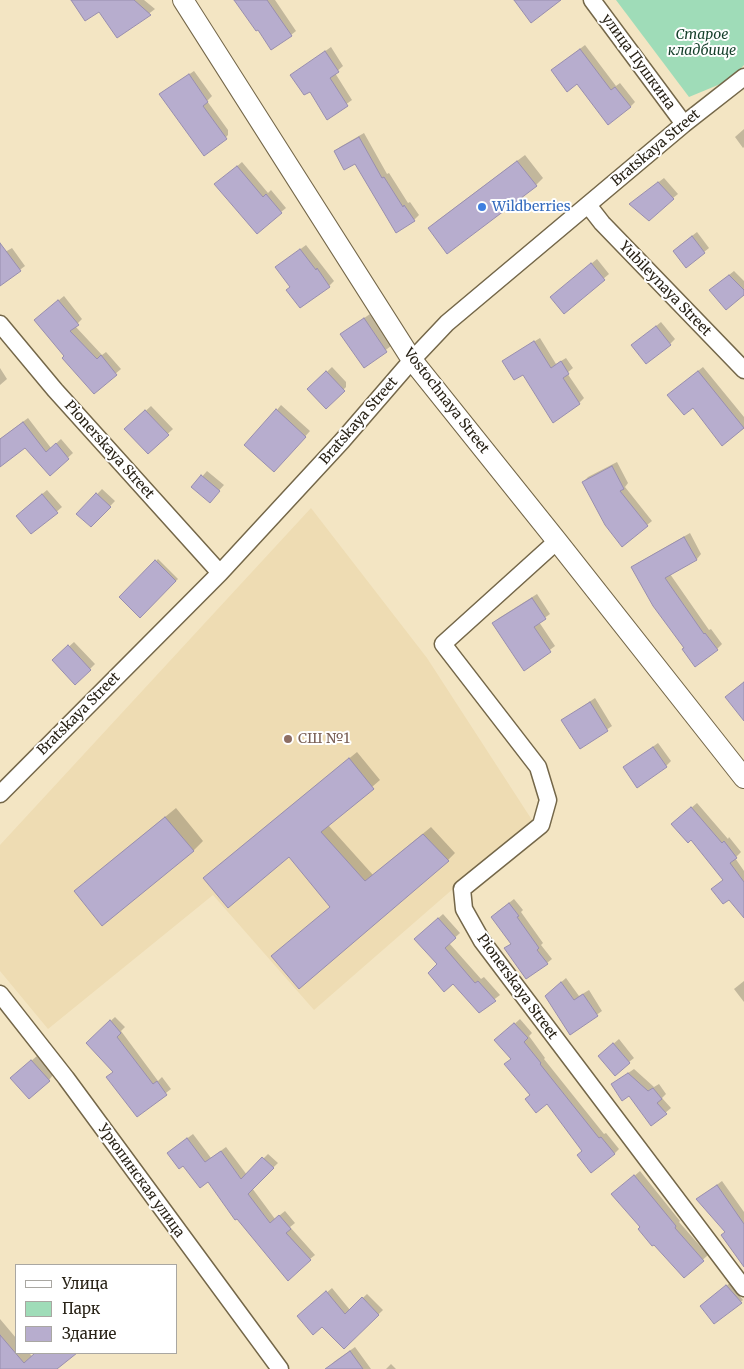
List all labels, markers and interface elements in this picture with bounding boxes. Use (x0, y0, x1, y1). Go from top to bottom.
street label: улица Пушкина (598, 11, 678, 113)
park label: Старое кладбище (668, 27, 736, 59)
street label: Bratskaya Street (608, 106, 704, 190)
place label: Wildberries (492, 199, 571, 215)
marker: Wildberries (476, 201, 488, 213)
street label: Yubileynaya Street (616, 238, 714, 340)
street label: Vostochnaya Street (400, 345, 492, 457)
street label: Bratskaya Street (317, 374, 401, 468)
street label: Pionerskaya Street (61, 398, 157, 502)
street label: Bratskaya Street (34, 669, 124, 759)
place label: СШ №1 (298, 731, 350, 747)
marker: СШ №1 (282, 733, 294, 745)
street label: Pionerskaya Street (473, 931, 561, 1043)
street label: Урюпинская улица (94, 1121, 188, 1241)
legend (15, 1264, 178, 1354)
text: Улица (62, 1274, 108, 1293)
text: Парк (62, 1299, 100, 1318)
text: Здание (62, 1324, 116, 1343)

